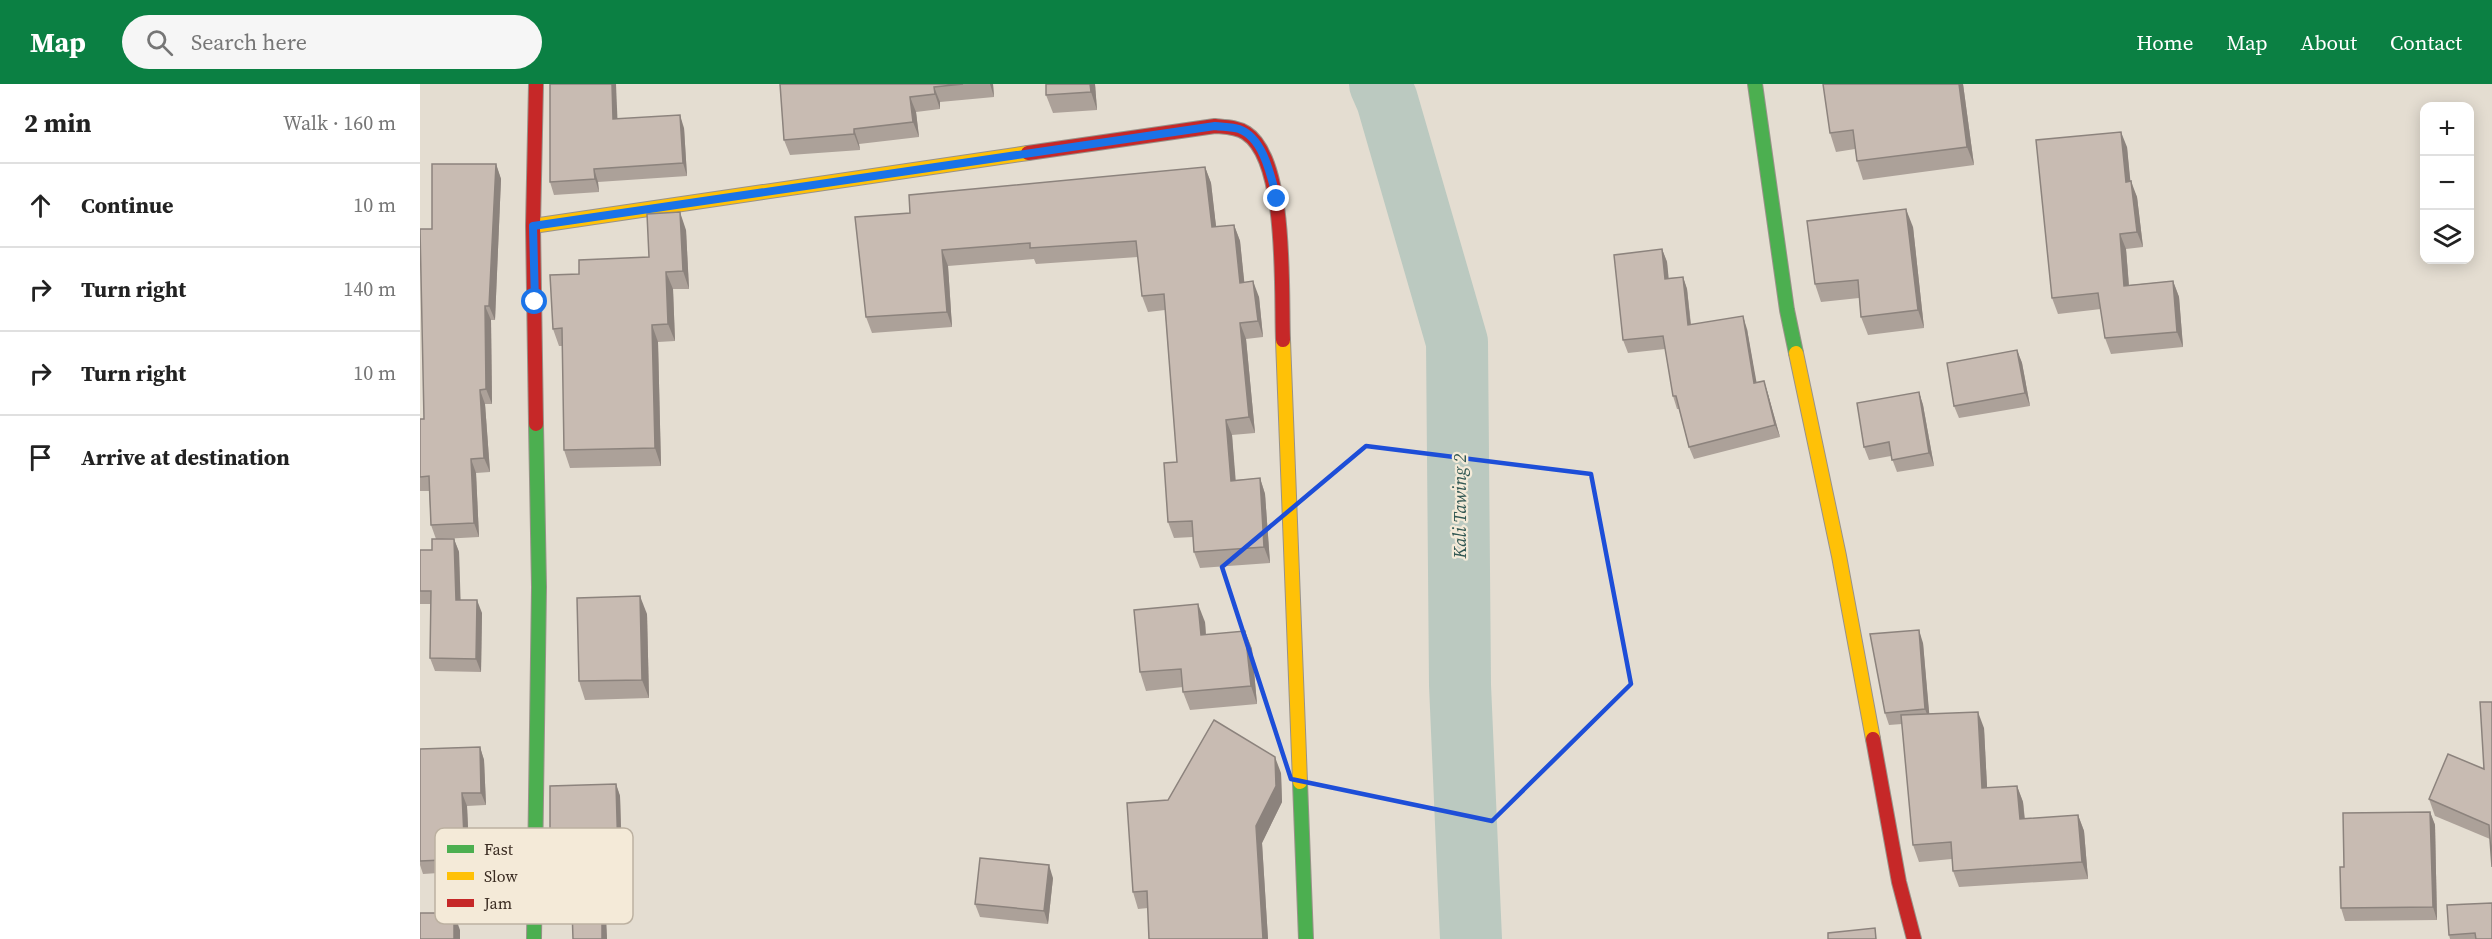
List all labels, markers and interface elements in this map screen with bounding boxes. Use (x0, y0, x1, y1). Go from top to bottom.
search box (122, 15, 542, 69)
text: Map (30, 23, 86, 61)
icon: search (143, 26, 176, 59)
text: Search here (191, 27, 307, 57)
text: Home (2136, 28, 2194, 57)
text: Map (2227, 28, 2268, 57)
text: About (2301, 28, 2357, 57)
text: Contact (2390, 28, 2462, 57)
map controls (2420, 102, 2474, 264)
button: + (2420, 102, 2474, 156)
text: 2 min (24, 105, 91, 141)
text: Walk · 160 m (283, 109, 396, 137)
button: − (2420, 156, 2474, 210)
route end (1263, 185, 1289, 211)
icon: ahead (24, 189, 57, 222)
text: Continue (81, 190, 174, 220)
text: 10 m (353, 191, 396, 219)
button: layers (2420, 210, 2474, 264)
icon: right (24, 273, 57, 306)
text: Turn right (81, 274, 186, 304)
text: 140 m (343, 275, 396, 303)
route start (521, 288, 547, 314)
icon: right (24, 357, 57, 390)
text: Turn right (81, 358, 186, 388)
text: 10 m (353, 359, 396, 387)
icon: arrive (24, 441, 57, 474)
text: Arrive at destination (81, 442, 290, 472)
water label: Kali Tawing 2 (1447, 453, 1472, 560)
legend (435, 828, 633, 924)
text: Fast (484, 838, 514, 860)
text: Slow (484, 865, 519, 887)
text: Jam (483, 892, 512, 914)

